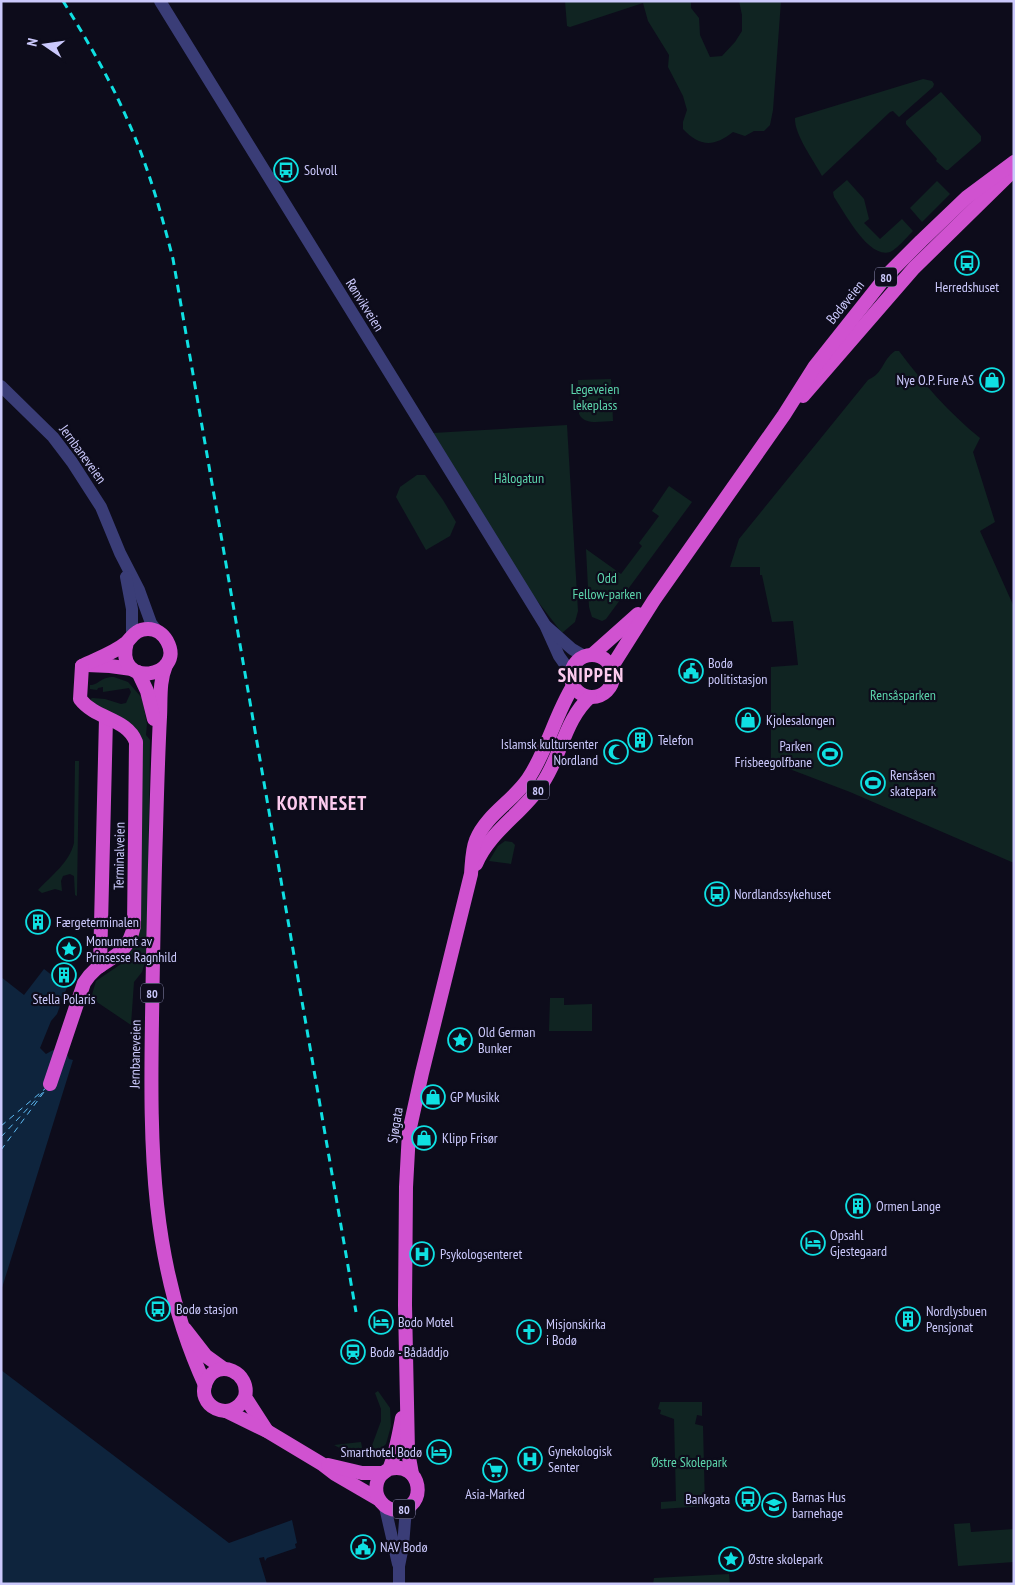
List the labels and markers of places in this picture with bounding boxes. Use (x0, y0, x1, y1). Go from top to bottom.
bus stop icon: Solvoll (273, 157, 299, 183)
place label: Solvoll (304, 161, 338, 179)
bus stop icon: Herredshuset (954, 250, 980, 276)
place label: Herredshuset (935, 278, 999, 296)
shop icon: Nye O.P. Fure AS (979, 367, 1005, 393)
place label: Nye O.P. Fure AS (897, 371, 974, 389)
place label: Bodø politistasjon (708, 654, 767, 688)
public building icon: Bodø politistasjon (678, 658, 704, 684)
shop icon: Kjolesalongen (735, 707, 761, 733)
place label: Kjolesalongen (766, 711, 835, 729)
building icon: Telefon (627, 727, 653, 753)
place label: Telefon (658, 731, 693, 749)
place label: Islamsk kultursenter Nordland (501, 735, 598, 769)
place label: Parken Frisbeegolfbane (735, 737, 812, 771)
mosque icon: Islamsk kultursenter Nordland (603, 739, 629, 765)
sports icon: Parken Frisbeegolfbane (817, 741, 843, 767)
place label: Rensåsen skatepark (890, 766, 937, 800)
sports icon: Rensåsen skatepark (860, 770, 886, 796)
bus stop icon: Nordlandssykehuset (704, 881, 730, 907)
place label: Nordlandssykehuset (734, 885, 831, 903)
building icon: Færgeterminalen (25, 909, 51, 935)
place label: Færgeterminalen (56, 913, 139, 931)
place label: Monument av Prinsesse Ragnhild (86, 932, 177, 966)
place icon: Monument av Prinsesse Ragnhild (56, 936, 82, 962)
building icon: Stella Polaris (51, 962, 77, 988)
place label: Stella Polaris (32, 990, 96, 1008)
place label: Old German Bunker (478, 1023, 535, 1057)
place icon: Old German Bunker (447, 1027, 473, 1053)
shop icon: GP Musikk (420, 1084, 446, 1110)
place label: GP Musikk (450, 1088, 500, 1106)
shop icon: Klipp Frisør (411, 1125, 437, 1151)
place label: Klipp Frisør (442, 1129, 498, 1147)
building icon: Ormen Lange (845, 1193, 871, 1219)
place label: Ormen Lange (876, 1197, 941, 1215)
place label: Opsahl Gjestegaard (830, 1226, 887, 1260)
hotel icon: Opsahl Gjestegaard (800, 1230, 826, 1256)
hospital icon: Psykologsenteret (409, 1241, 435, 1267)
place label: Psykologsenteret (440, 1245, 522, 1263)
bus stop icon: Bodø stasjon (145, 1296, 171, 1322)
place label: Bodø stasjon (176, 1300, 238, 1318)
place label: Nordlysbuen Pensjonat (926, 1302, 987, 1336)
building icon: Nordlysbuen Pensjonat (895, 1306, 921, 1332)
hotel icon: Bodo Motel (368, 1309, 394, 1335)
place label: Bodo Motel (398, 1313, 454, 1331)
place label: Misjonskirka i Bodø (546, 1315, 606, 1349)
church icon: Misjonskirka i Bodø (516, 1319, 542, 1345)
station icon: Bodø - Bådåddjo (340, 1339, 366, 1365)
place label: Bodø - Bådåddjo (370, 1343, 449, 1361)
hotel icon: Smarthotel Bodø (426, 1439, 452, 1465)
place label: Gynekologisk Senter (548, 1442, 613, 1476)
place label: Smarthotel Bodø (341, 1443, 422, 1461)
hospital icon: Gynekologisk Senter (517, 1446, 543, 1472)
supermarket icon: Asia-Marked (482, 1457, 508, 1483)
place label: Asia-Marked (465, 1485, 525, 1503)
bus stop icon: Bankgata (735, 1486, 761, 1512)
place label: Barnas Hus barnehage (792, 1488, 846, 1522)
place label: Bankgata (685, 1490, 730, 1508)
school or university icon: Barnas Hus barnehage (761, 1492, 787, 1518)
public building icon: NAV Bodø (350, 1534, 376, 1560)
place label: NAV Bodø (380, 1538, 428, 1556)
place icon: Østre skolepark (718, 1546, 744, 1572)
place label: Østre skolepark (748, 1550, 823, 1568)

